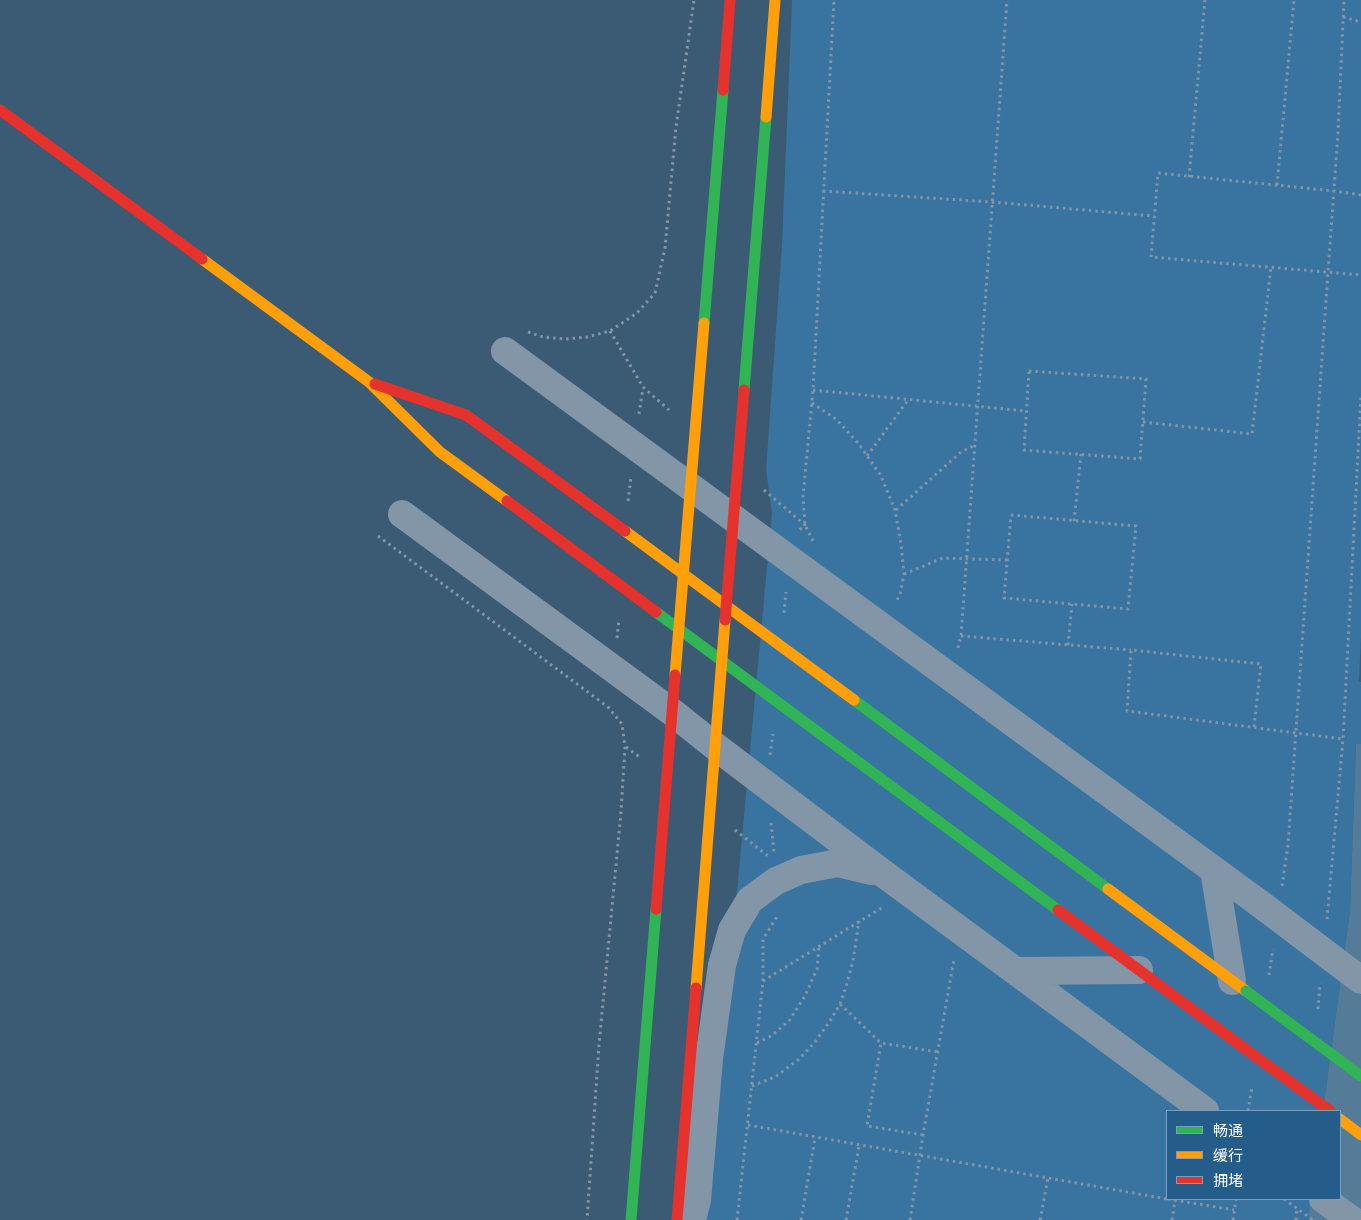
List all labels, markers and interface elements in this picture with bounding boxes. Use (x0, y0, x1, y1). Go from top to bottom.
legend (1166, 1110, 1341, 1200)
text: 畅通 (1213, 1120, 1243, 1140)
text: 缓行 (1213, 1145, 1243, 1165)
text: 拥堵 (1213, 1170, 1243, 1190)

